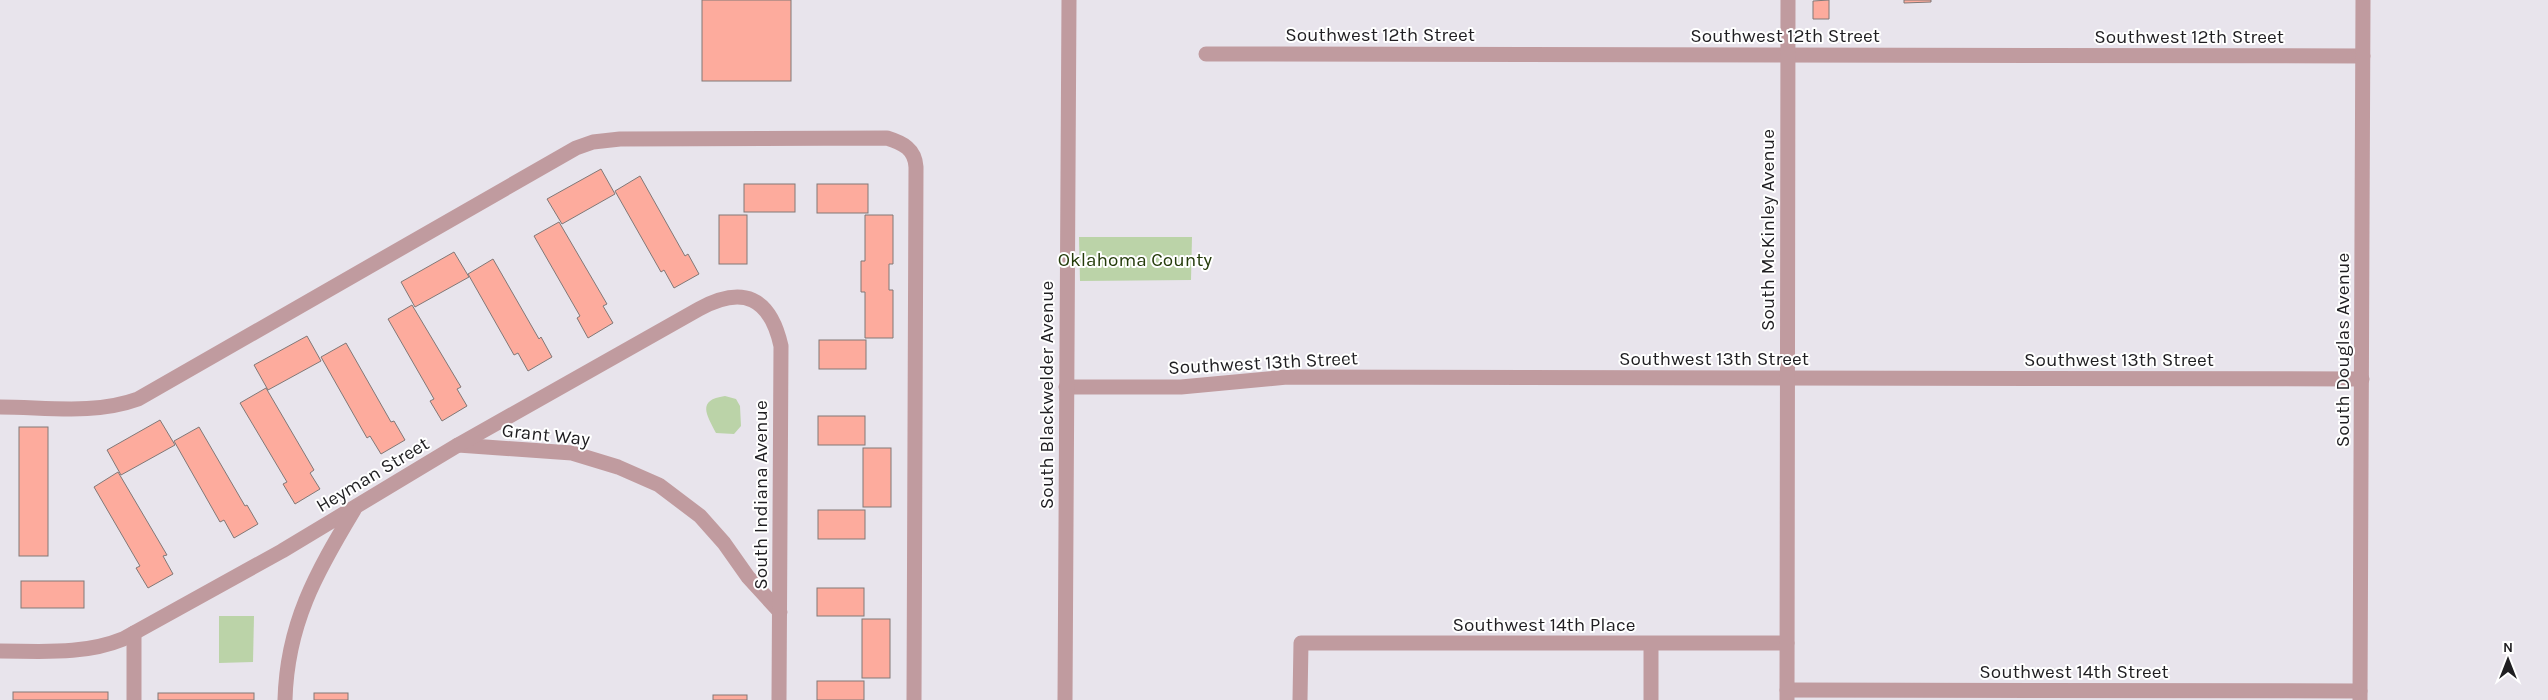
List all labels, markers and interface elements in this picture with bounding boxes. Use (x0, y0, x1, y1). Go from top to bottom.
street label: Southwest 12th Street (1285, 24, 1475, 46)
street label: Southwest 12th Street (1690, 25, 1880, 47)
street label: Southwest 12th Street (2094, 26, 2284, 48)
street label: South McKinley Avenue (1757, 129, 1779, 331)
park label: Oklahoma County (1058, 249, 1212, 271)
street label: South Douglas Avenue (2332, 253, 2354, 447)
street label: South Blackwelder Avenue (1036, 281, 1058, 509)
street label: Southwest 13th Street (1168, 347, 1358, 379)
street label: Southwest 13th Street (1619, 348, 1809, 370)
street label: Southwest 13th Street (2024, 349, 2214, 371)
street label: South Indiana Avenue (750, 400, 772, 590)
street label: Grant Way (501, 419, 591, 451)
street label: Heyman Street (312, 433, 433, 517)
street label: Southwest 14th Place (1452, 614, 1636, 636)
north arrow (2483, 635, 2533, 685)
text: N (2503, 639, 2513, 656)
street label: Southwest 14th Street (1979, 661, 2169, 683)

